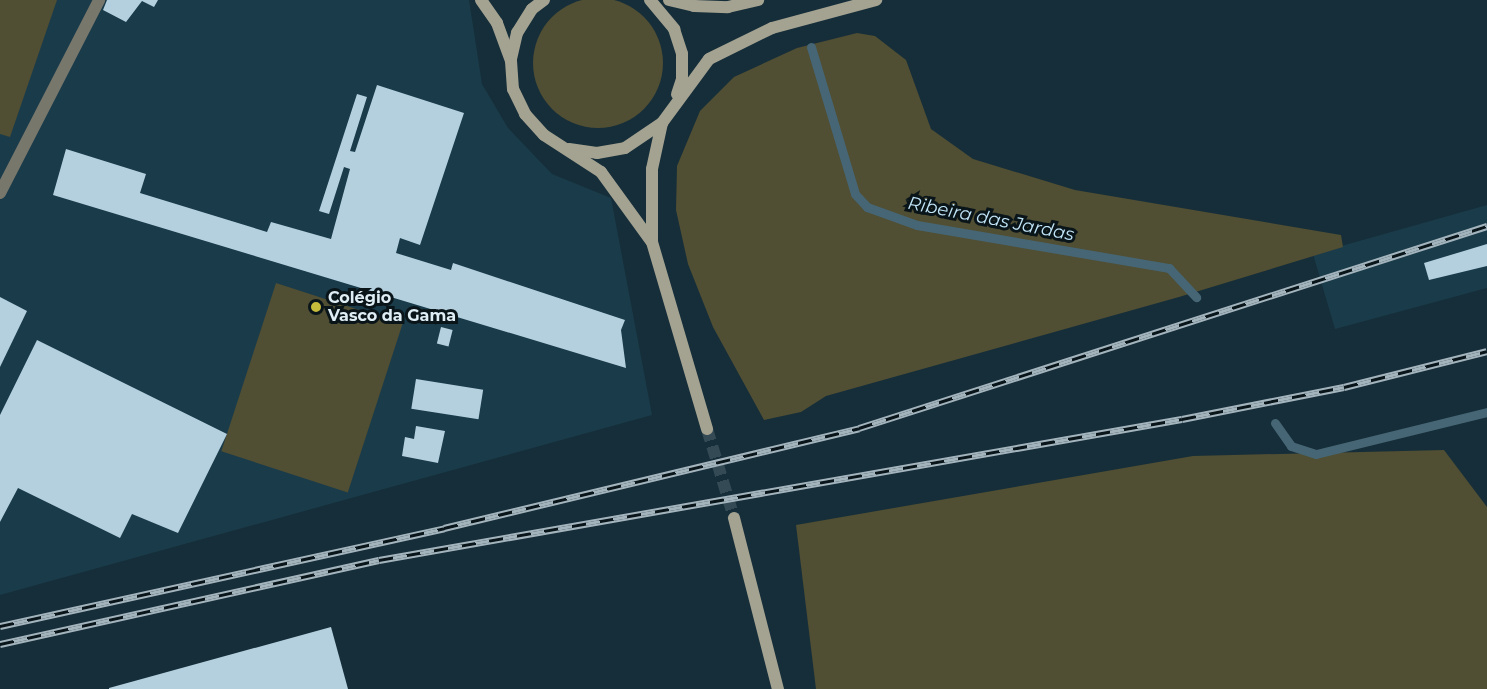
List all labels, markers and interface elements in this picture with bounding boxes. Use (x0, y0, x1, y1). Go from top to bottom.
water label: Ribeira das Jardas (906, 192, 1076, 246)
place label: Colégio Vasco da Gama (328, 288, 456, 326)
marker: Colégio Vasco da Gama (309, 300, 323, 314)

